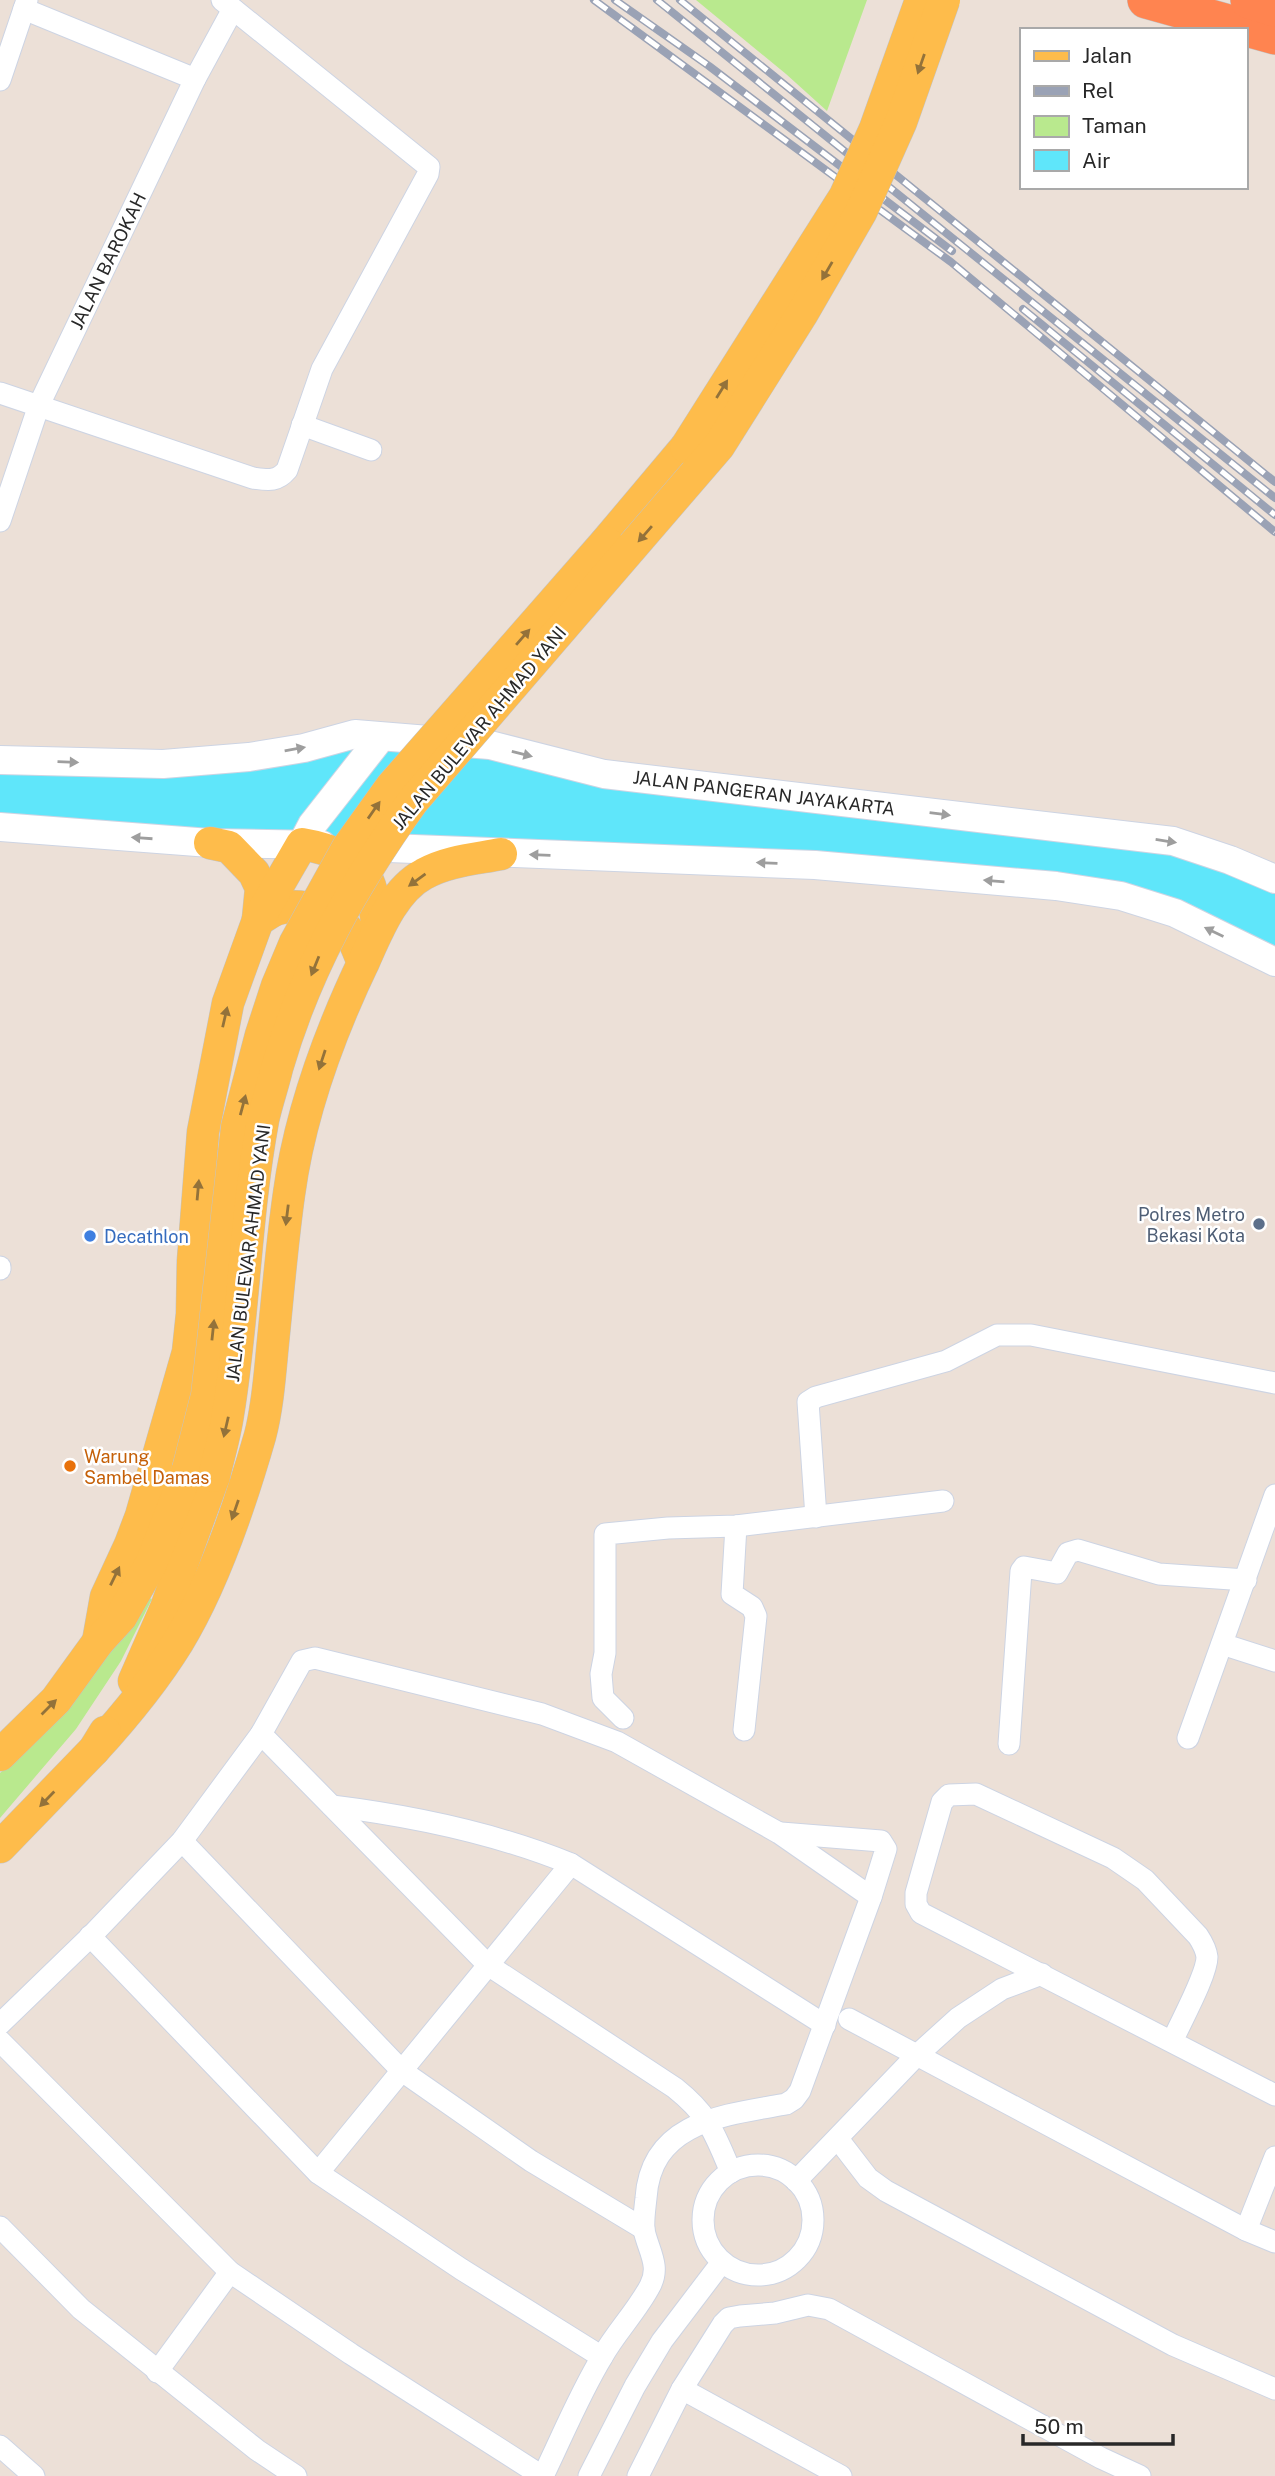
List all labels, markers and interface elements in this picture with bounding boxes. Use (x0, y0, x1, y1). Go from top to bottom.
legend (1020, 28, 1247, 189)
text: Jalan (1082, 43, 1132, 68)
one-way arrow (915, 54, 926, 75)
text: Rel (1082, 78, 1114, 103)
text: Taman (1082, 113, 1147, 138)
text: Air (1082, 148, 1110, 173)
street label: JALAN BAROKAH (66, 189, 150, 333)
one-way arrow (821, 261, 833, 281)
one-way arrow (716, 380, 729, 399)
one-way arrow (638, 525, 653, 542)
street label: JALAN BULEVAR AHMAD YANI (388, 622, 570, 834)
one-way arrow (515, 628, 531, 646)
one-way arrow (284, 744, 306, 755)
one-way arrow (511, 749, 533, 760)
one-way arrow (57, 757, 79, 768)
street label: JALAN PANGERAN JAYAKARTA (632, 766, 897, 820)
one-way arrow (367, 801, 381, 819)
one-way arrow (929, 808, 951, 819)
one-way arrow (131, 832, 153, 843)
one-way arrow (1155, 836, 1177, 847)
one-way arrow (529, 850, 551, 861)
one-way arrow (756, 858, 778, 869)
one-way arrow (408, 873, 426, 887)
one-way arrow (983, 875, 1005, 886)
one-way arrow (1204, 926, 1224, 937)
one-way arrow (310, 955, 321, 976)
one-way arrow (219, 1006, 230, 1028)
one-way arrow (317, 1050, 327, 1071)
one-way arrow (238, 1093, 249, 1115)
street label: JALAN BULEVAR AHMAD YANI (222, 1123, 274, 1383)
one-way arrow (193, 1179, 204, 1201)
one-way arrow (281, 1204, 292, 1226)
place label: Polres Metro Bekasi Kota (1138, 1204, 1245, 1246)
marker: Polres Metro Bekasi Kota (1251, 1216, 1267, 1232)
place label: Decathlon (104, 1226, 189, 1247)
marker: Decathlon (82, 1228, 98, 1244)
one-way arrow (208, 1319, 219, 1341)
one-way arrow (220, 1416, 231, 1438)
place label: Warung Sambel Damas (84, 1446, 209, 1488)
marker: Warung Sambel Damas (62, 1458, 78, 1474)
one-way arrow (229, 1500, 240, 1521)
one-way arrow (110, 1566, 121, 1586)
one-way arrow (40, 1698, 57, 1715)
one-way arrow (40, 1790, 56, 1807)
scale bar (1023, 2402, 1174, 2446)
text: 50 m (1034, 2414, 1084, 2439)

